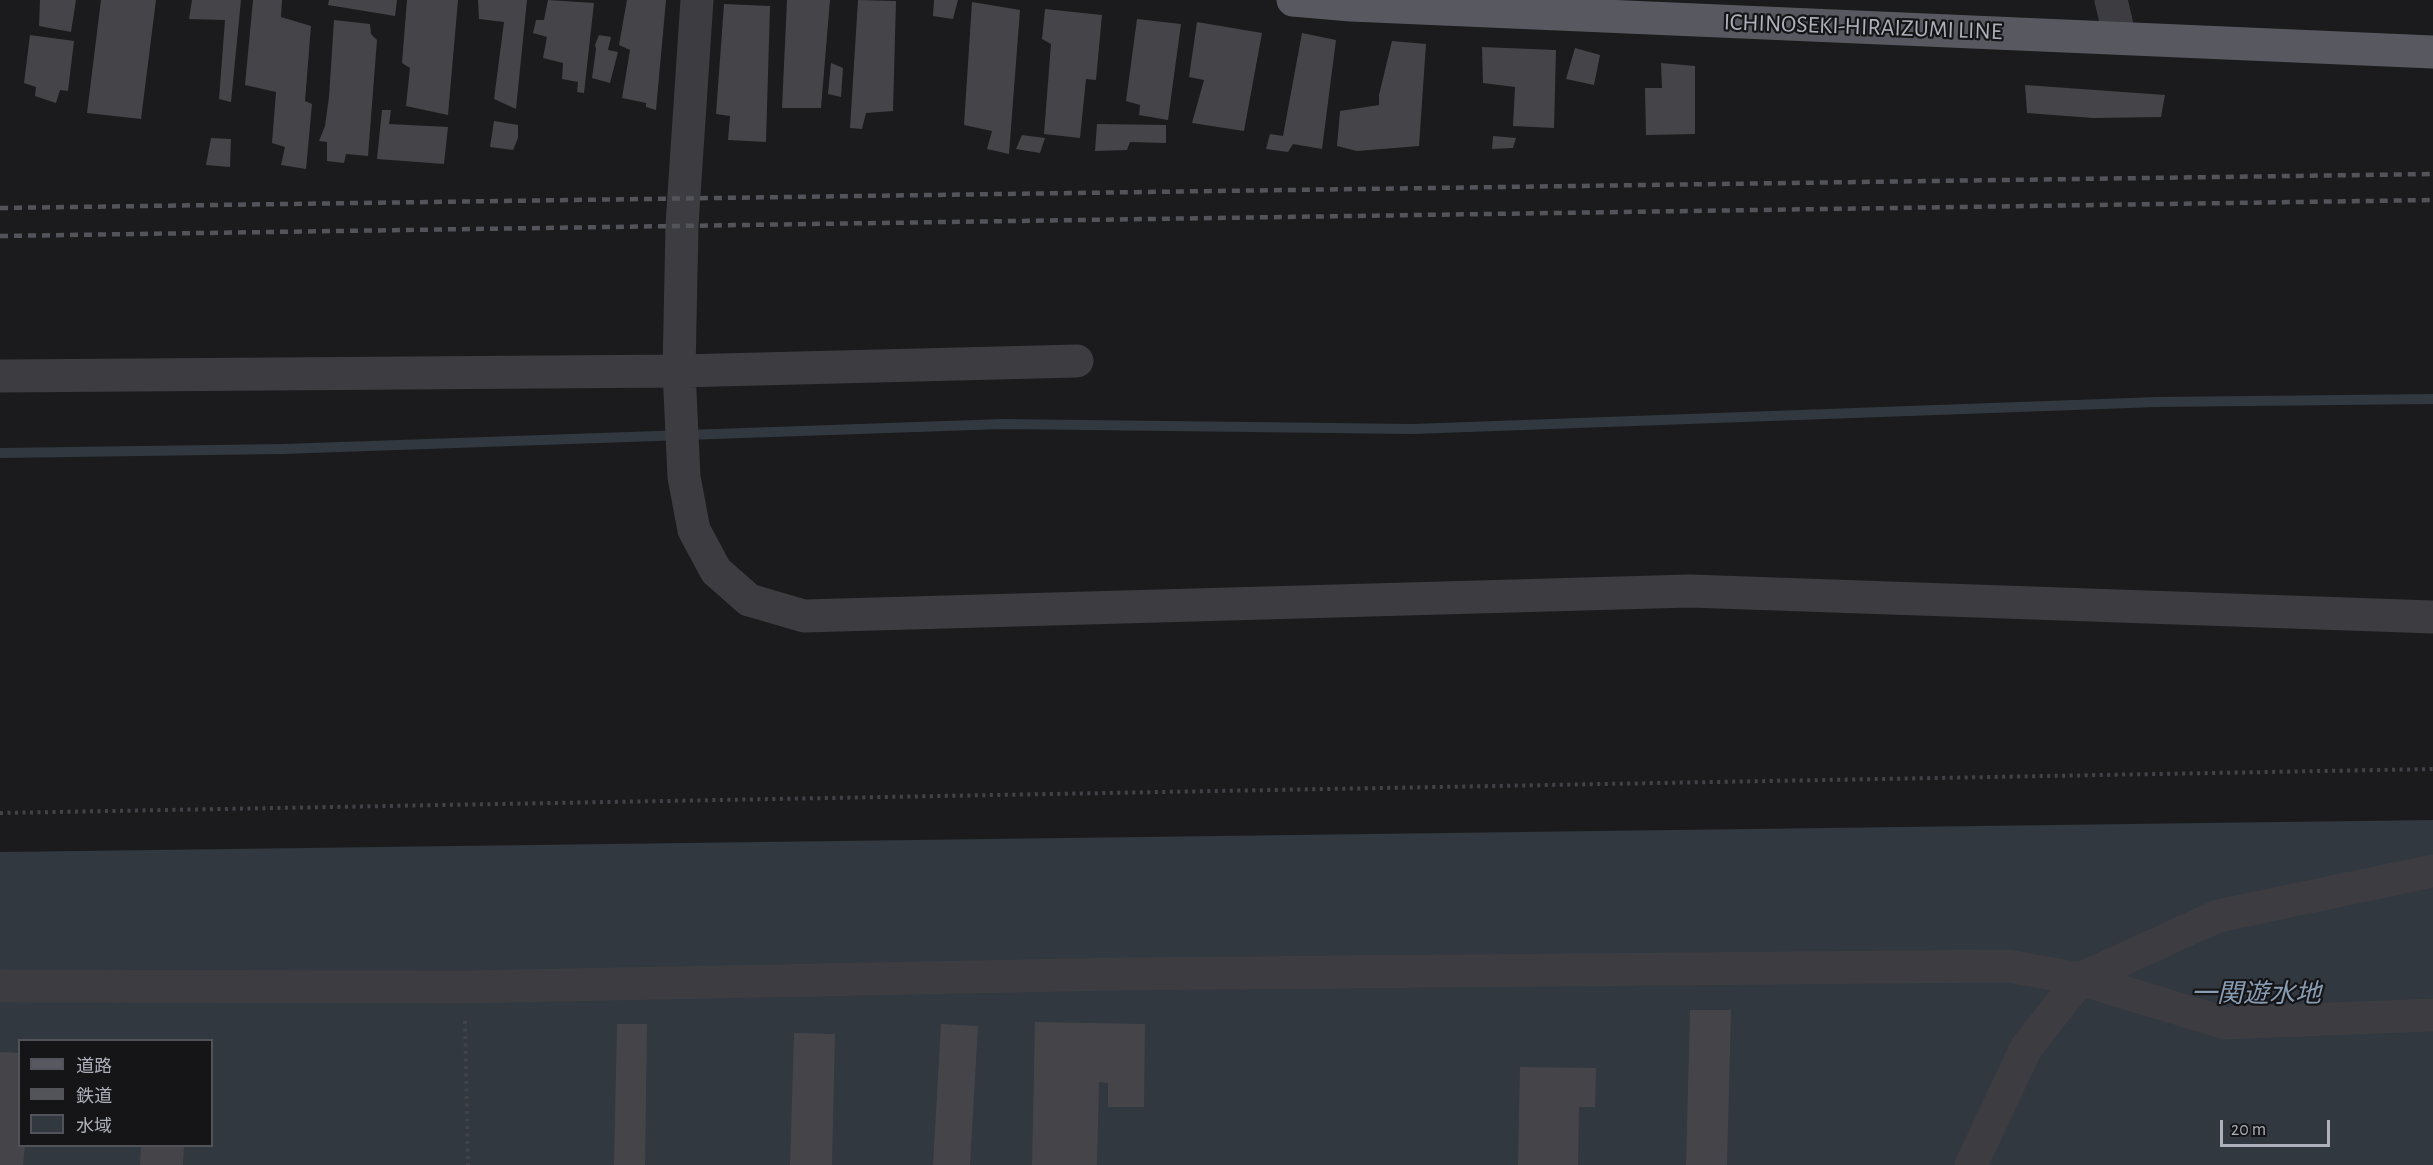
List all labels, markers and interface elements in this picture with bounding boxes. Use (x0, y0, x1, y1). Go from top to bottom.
street label: ICHINOSEKI-HIRAIZUMI LINE (1723, 8, 2003, 46)
water label: 一関遊水地 (2191, 978, 2321, 1010)
legend (18, 1039, 213, 1147)
text: 道路 (76, 1058, 112, 1076)
text: 鉄道 (76, 1088, 112, 1106)
scale bar (2223, 1108, 2332, 1146)
text: 水域 (76, 1118, 112, 1136)
text: 20 m (2231, 1121, 2266, 1139)

